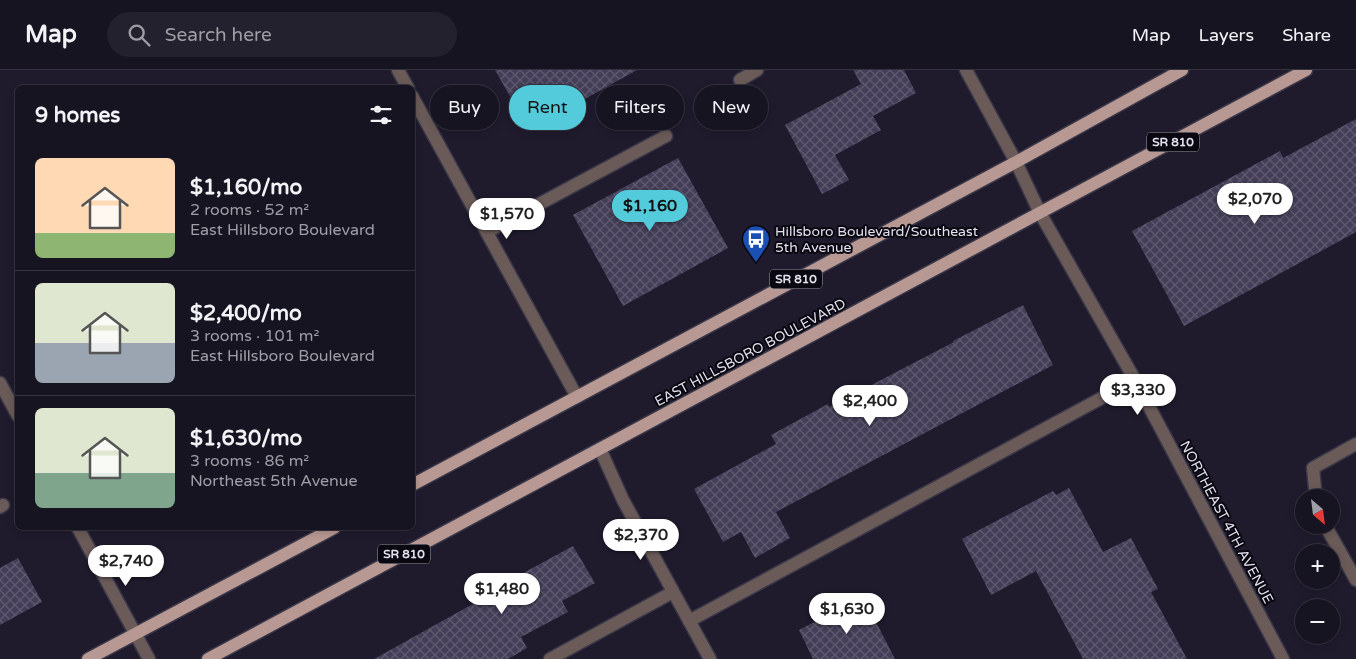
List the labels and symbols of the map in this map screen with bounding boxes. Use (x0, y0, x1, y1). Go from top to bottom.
road number: SR 810 (1147, 132, 1199, 152)
pin: $2,070 (1214, 182, 1296, 225)
pin: $1,160 (609, 190, 691, 232)
pin: $1,570 (466, 198, 548, 240)
place label: Hillsboro Boulevard/Southeast 5th Avenue (775, 223, 979, 256)
bus stop icon: Hillsboro Boulevard/Southeast 5th Avenue (741, 224, 771, 263)
road number: SR 810 (770, 270, 822, 288)
street label: EAST HILLSBORO BOULEVARD (652, 295, 849, 410)
pin: $3,330 (1097, 374, 1179, 416)
pin: $2,400 (829, 384, 911, 427)
street label: NORTHEAST 4TH AVENUE (1176, 438, 1277, 607)
north arrow (1295, 489, 1340, 534)
pin: $2,370 (600, 518, 682, 561)
pin: $2,740 (85, 544, 167, 587)
road number: SR 810 (378, 544, 430, 564)
pin: $1,480 (461, 572, 543, 615)
pin: $1,630 (806, 592, 888, 635)

